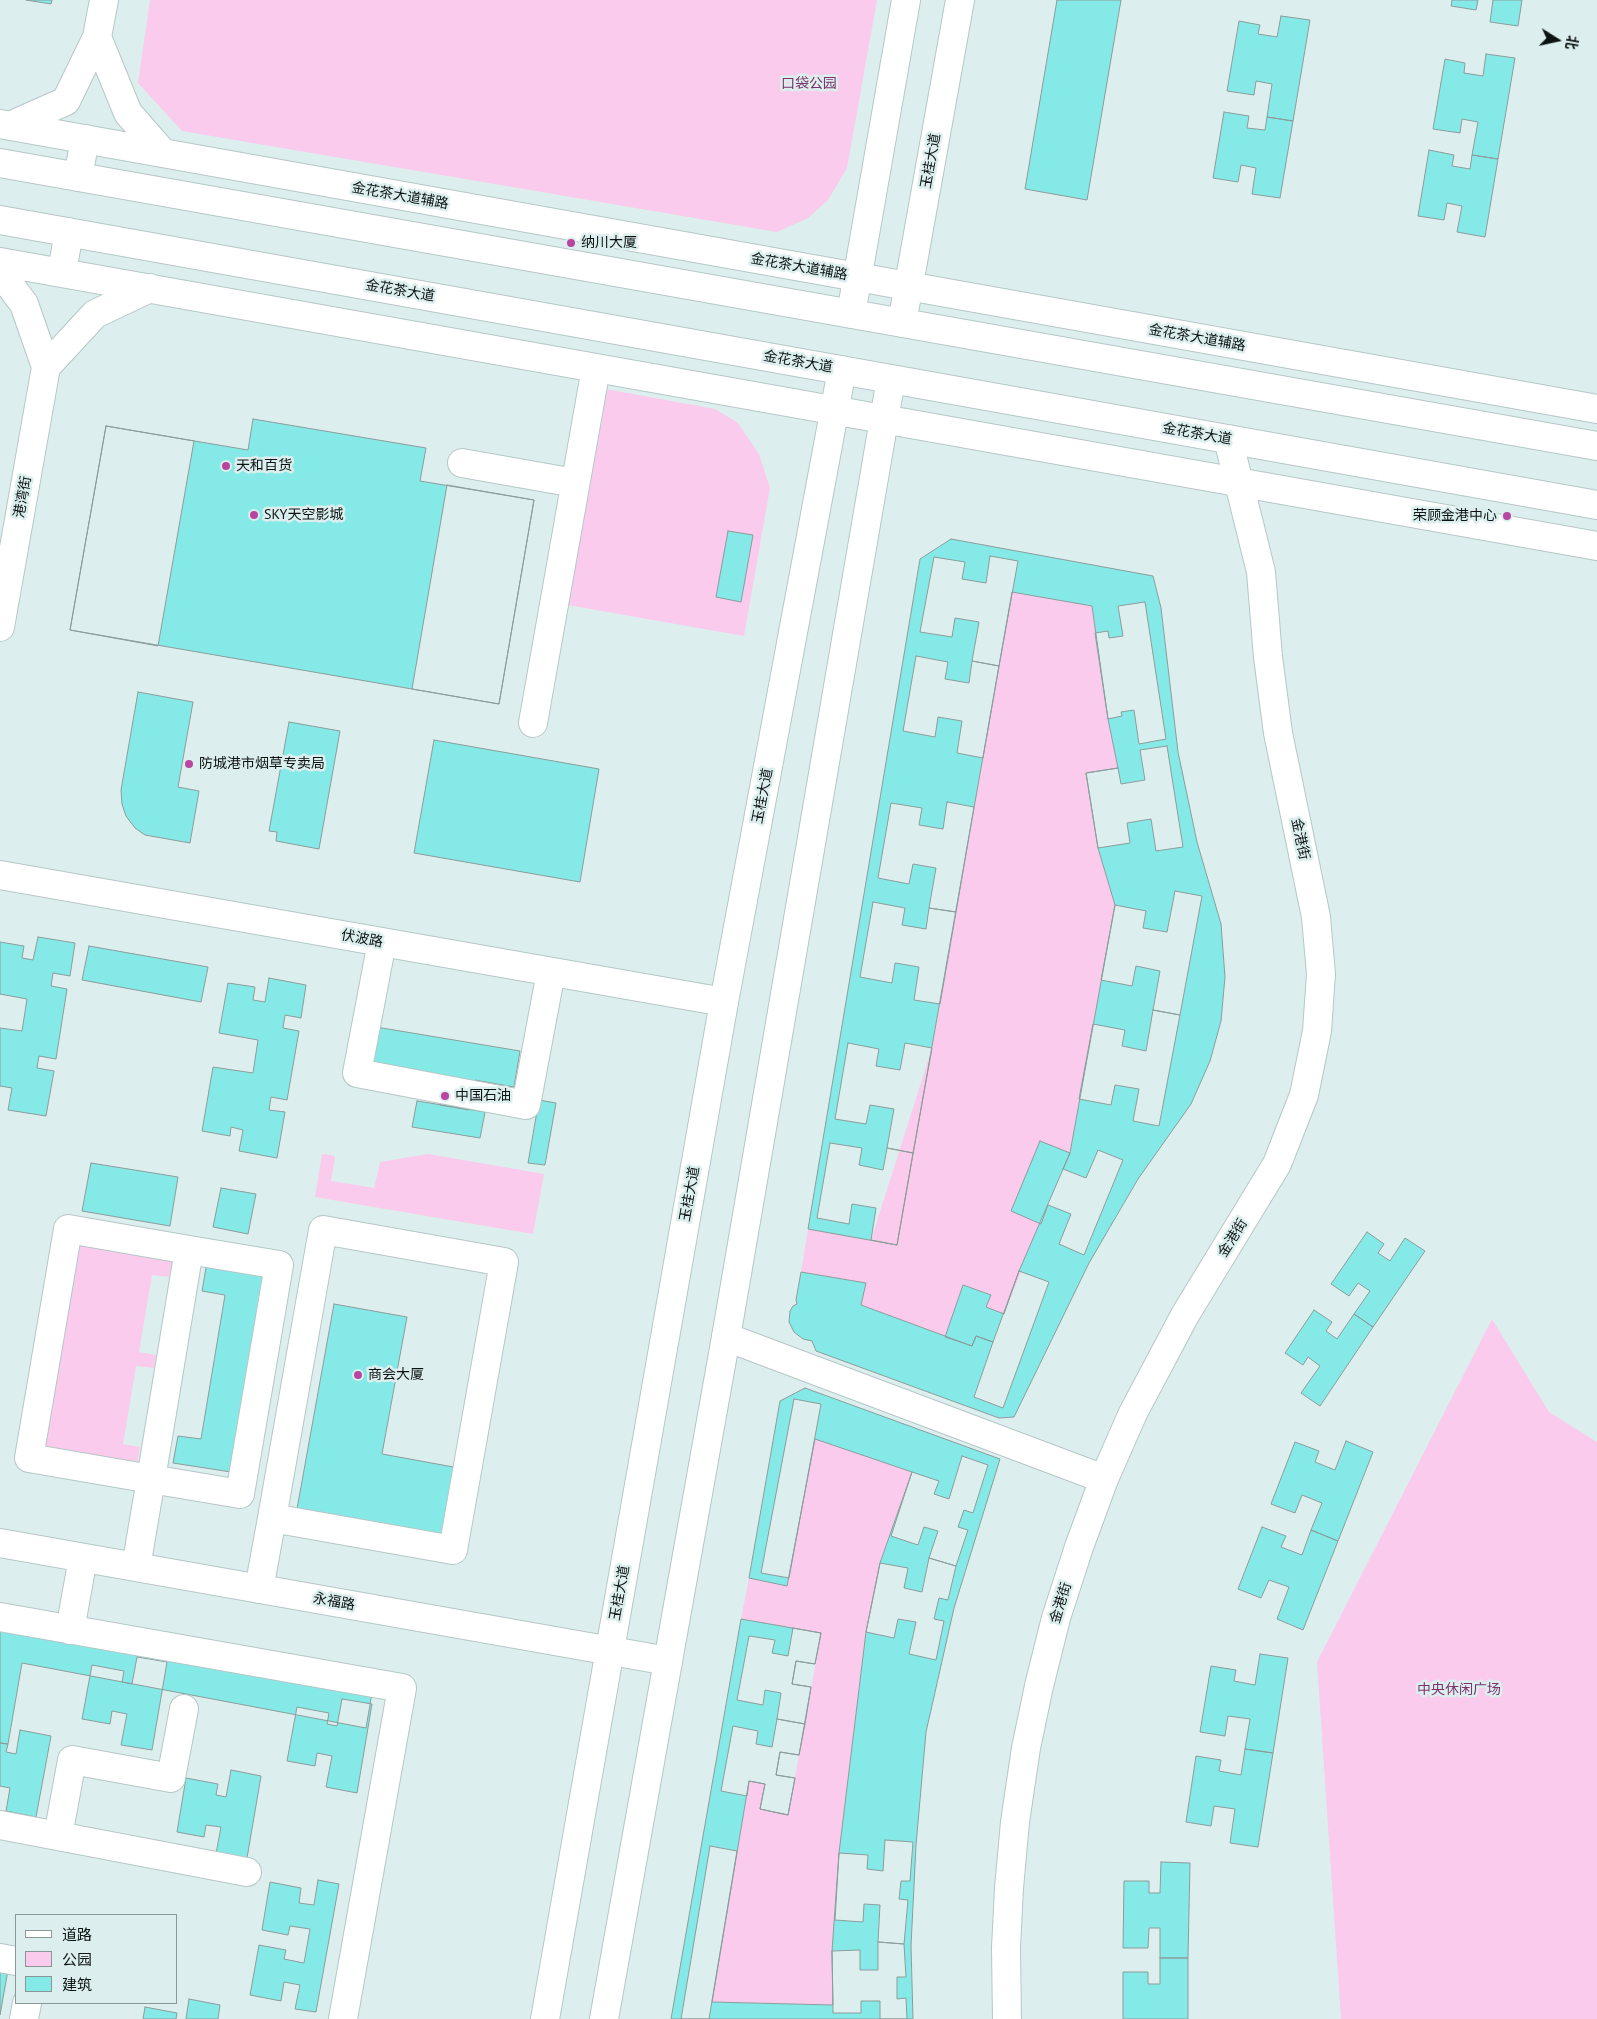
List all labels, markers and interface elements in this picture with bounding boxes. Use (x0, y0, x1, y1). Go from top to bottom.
north arrow (1532, 15, 1582, 65)
text: 北 (1562, 34, 1582, 51)
park label: 口袋公园 (781, 76, 837, 92)
street label: 玉桂大道 (918, 132, 944, 190)
street label: 金花茶大道辅路 (350, 179, 450, 213)
place label: 纳川大厦 (581, 235, 637, 251)
marker: 纳川大厦 (565, 237, 577, 249)
street label: 金花茶大道辅路 (749, 250, 849, 284)
street label: 金花茶大道 (364, 277, 436, 305)
street label: 金花茶大道辅路 (1147, 321, 1247, 355)
street label: 金花茶大道 (762, 348, 834, 376)
street label: 金花茶大道 (1161, 420, 1233, 448)
place label: 天和百货 (236, 458, 292, 474)
marker: 天和百货 (220, 460, 232, 472)
street label: 港湾街 (11, 475, 35, 519)
place label: SKY天空影城 (264, 507, 343, 523)
place label: 荣顾金港中心 (1413, 508, 1497, 524)
marker: SKY天空影城 (248, 509, 260, 521)
marker: 荣顾金港中心 (1501, 510, 1513, 522)
place label: 防城港市烟草专卖局 (199, 756, 325, 772)
marker: 防城港市烟草专卖局 (183, 758, 195, 770)
street label: 玉桂大道 (749, 767, 777, 825)
street label: 金港街 (1287, 817, 1313, 861)
street label: 伏波路 (340, 927, 384, 951)
place label: 中国石油 (455, 1088, 511, 1104)
marker: 中国石油 (439, 1090, 451, 1102)
street label: 玉桂大道 (677, 1165, 703, 1223)
street label: 金港街 (1215, 1216, 1251, 1260)
place label: 商会大厦 (368, 1367, 424, 1383)
marker: 商会大厦 (352, 1369, 364, 1381)
street label: 玉桂大道 (607, 1564, 633, 1622)
street label: 金港街 (1047, 1580, 1075, 1626)
street label: 永福路 (312, 1590, 356, 1614)
park label: 中央休闲广场 (1417, 1682, 1501, 1698)
legend (15, 1914, 178, 2004)
text: 道路 (62, 1925, 92, 1944)
text: 公园 (62, 1950, 92, 1969)
text: 建筑 (62, 1975, 92, 1994)

